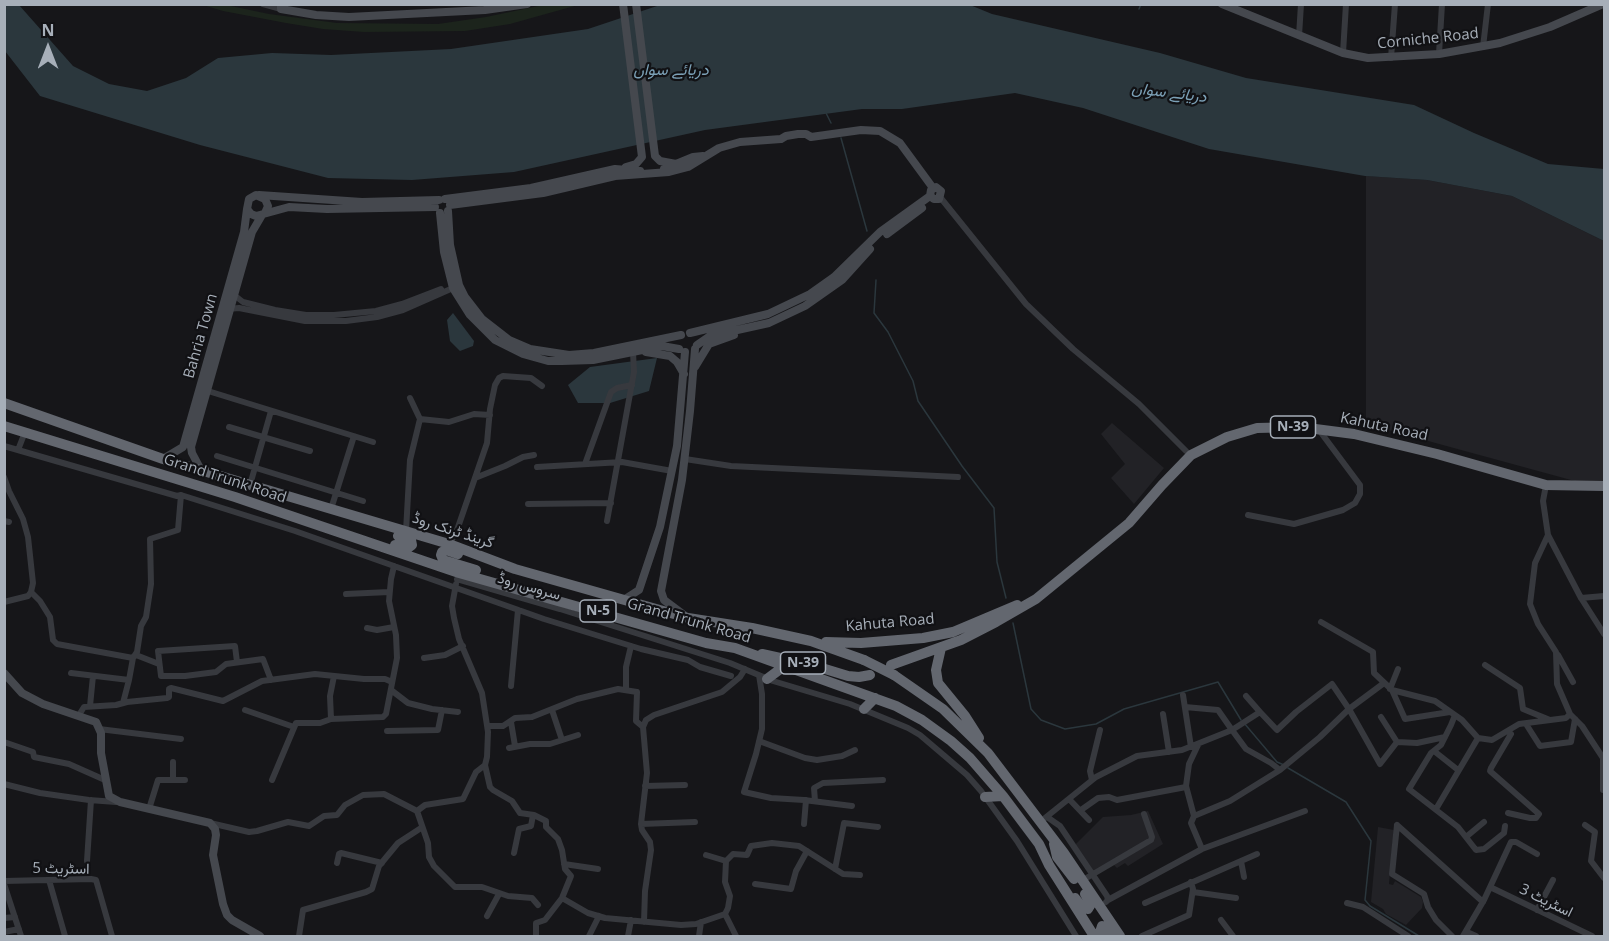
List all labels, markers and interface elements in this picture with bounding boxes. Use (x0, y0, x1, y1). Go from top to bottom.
north arrow (18, 18, 78, 78)
text: N (41, 19, 55, 41)
street label: Corniche Road (1376, 25, 1480, 53)
water label: دریائے سواں (633, 60, 709, 80)
water label: دریائے سواں (1130, 79, 1208, 107)
street label: Bahria Town (180, 291, 222, 381)
street label: Kahuta Road (1338, 409, 1430, 445)
road number: N-39 (1270, 416, 1316, 438)
street label: Grand Trunk Road (161, 451, 289, 507)
street label: گرینڈ ٹرنک روڈ (410, 509, 496, 553)
street label: سروس روڈ (496, 569, 562, 605)
street label: Grand Trunk Road (625, 595, 753, 647)
road number: N-5 (580, 600, 616, 622)
street label: Kahuta Road (845, 610, 935, 636)
road number: N-39 (780, 652, 826, 674)
street label: اسٹریٹ 5 (32, 860, 90, 878)
street label: اسٹریٹ 3 (1516, 880, 1576, 922)

